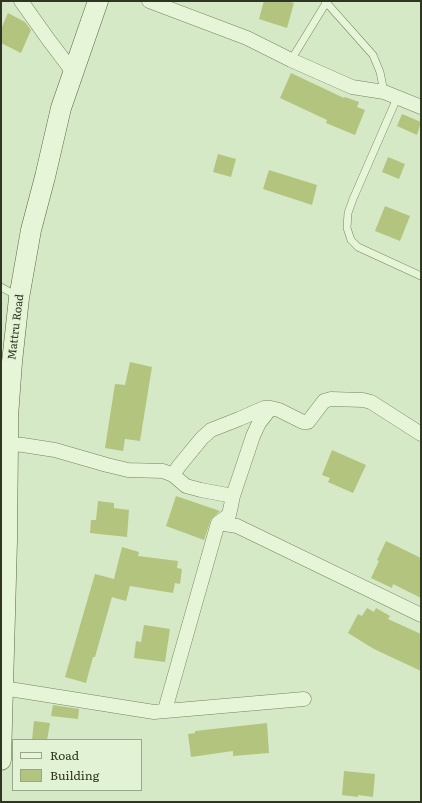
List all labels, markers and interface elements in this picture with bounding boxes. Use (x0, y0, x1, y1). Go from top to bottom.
street label: Mattru Road (5, 293, 27, 361)
legend (12, 739, 142, 791)
text: Road (50, 746, 79, 764)
text: Building (50, 766, 99, 784)

